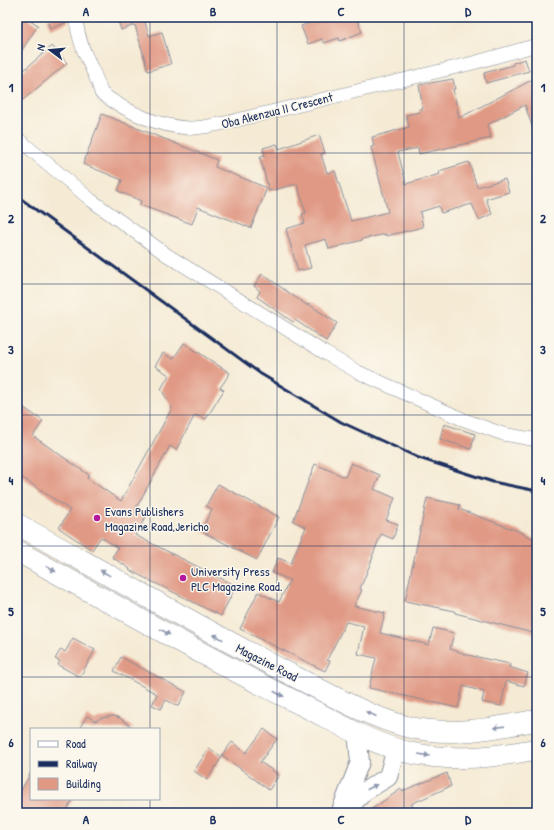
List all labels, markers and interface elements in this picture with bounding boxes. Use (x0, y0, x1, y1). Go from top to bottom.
text: A (83, 2, 90, 20)
text: B (210, 2, 217, 20)
text: C (337, 2, 345, 20)
text: D (465, 2, 472, 20)
north arrow (30, 30, 70, 70)
text: N (33, 42, 48, 52)
text: 1 (9, 78, 14, 96)
text: 1 (541, 78, 546, 96)
street label: Oba Akenzua II Crescent (219, 87, 335, 133)
text: 2 (8, 209, 15, 227)
text: 2 (540, 209, 547, 227)
text: 3 (8, 340, 14, 358)
text: 3 (540, 340, 546, 358)
text: 4 (9, 471, 14, 489)
text: 4 (541, 471, 546, 489)
place label: Evans Publishers Magazine Road,Jericho (105, 502, 209, 535)
marker: Evans Publishers Magazine Road,Jericho (92, 513, 102, 523)
place label: University Press PLC Magazine Road. (191, 562, 283, 595)
one-way arrow (45, 566, 57, 573)
one-way arrow (99, 569, 110, 576)
marker: University Press PLC Magazine Road. (178, 573, 188, 583)
text: 5 (8, 602, 14, 620)
text: 5 (540, 602, 546, 620)
one-way arrow (159, 629, 171, 636)
one-way arrow (212, 633, 224, 640)
street label: Magazine Road (233, 639, 301, 685)
one-way arrow (274, 691, 285, 697)
one-way arrow (366, 711, 377, 717)
one-way arrow (492, 724, 505, 730)
legend (30, 728, 160, 800)
text: 6 (8, 733, 14, 751)
text: 6 (540, 733, 546, 751)
text: Road (66, 735, 86, 752)
one-way arrow (418, 752, 430, 758)
text: Railway (66, 755, 97, 772)
text: Building (66, 775, 101, 792)
one-way arrow (366, 784, 378, 790)
text: A (83, 810, 90, 828)
text: B (210, 810, 217, 828)
text: C (337, 810, 345, 828)
text: D (465, 810, 472, 828)

